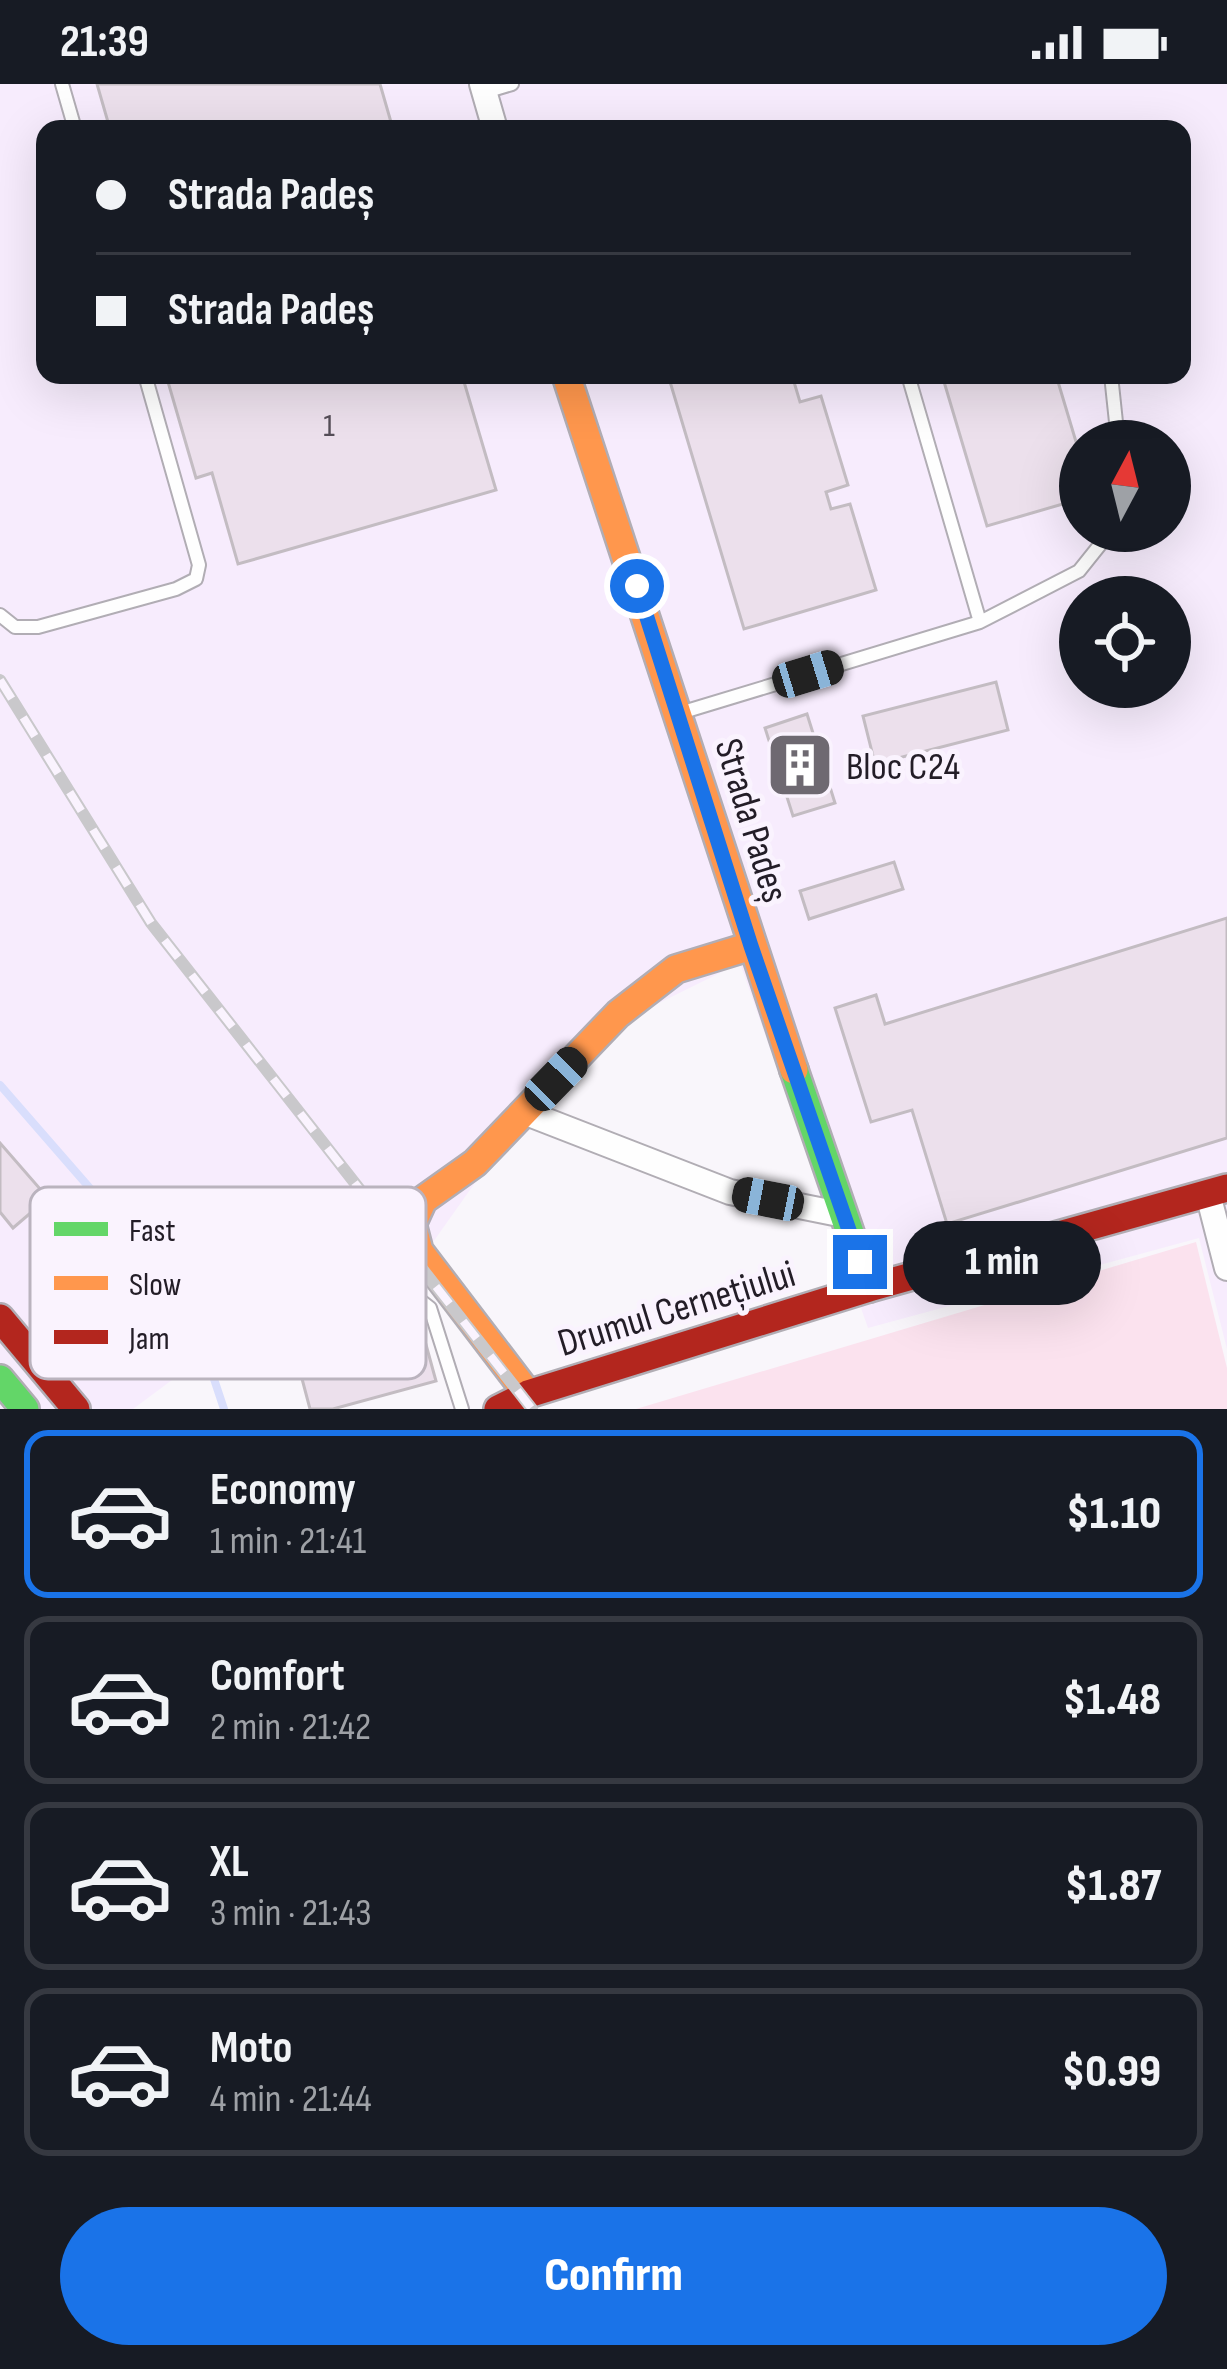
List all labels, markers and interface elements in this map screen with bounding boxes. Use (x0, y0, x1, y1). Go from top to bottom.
text: 21:39 (60, 15, 149, 70)
text: Strada Padeș (168, 168, 374, 223)
text: Strada Padeș (168, 283, 374, 338)
house number: 1 (323, 406, 335, 446)
north arrow (1059, 420, 1191, 552)
map controls (1059, 420, 1191, 708)
route start (610, 559, 664, 613)
button: locate (1059, 576, 1191, 708)
car (768, 646, 848, 702)
building icon: Bloc C24 (765, 730, 835, 800)
street label: Strada Padeș (703, 733, 798, 908)
place label: Bloc C24 (846, 744, 960, 791)
car (518, 1041, 594, 1117)
car (729, 1174, 807, 1224)
legend (30, 1187, 426, 1379)
text: Fast (129, 1211, 176, 1251)
callout: 1 min (902, 1220, 1100, 1304)
route end (833, 1235, 887, 1289)
text: 1 min (965, 1239, 1039, 1286)
street label: Drumul Cernețiului (553, 1251, 801, 1368)
text: Slow (129, 1265, 181, 1305)
text: Jam (128, 1319, 170, 1359)
icon: car (66, 1460, 174, 1568)
text: Economy (210, 1463, 356, 1518)
text: $1.10 (1066, 1487, 1161, 1542)
text: 1 min · 21:41 (210, 1518, 366, 1565)
icon: car (66, 1646, 174, 1754)
text: Comfort (210, 1649, 345, 1704)
text: $1.48 (1063, 1673, 1161, 1728)
text: 2 min · 21:42 (210, 1704, 371, 1751)
icon: car (66, 1832, 174, 1940)
text: XL (210, 1835, 249, 1890)
text: $1.87 (1065, 1859, 1161, 1914)
text: 3 min · 21:43 (210, 1890, 372, 1937)
icon: car (66, 2018, 174, 2126)
text: Moto (210, 2021, 292, 2076)
text: $0.99 (1062, 2045, 1161, 2100)
text: 4 min · 21:44 (210, 2076, 372, 2123)
button: Confirm (60, 2207, 1167, 2345)

